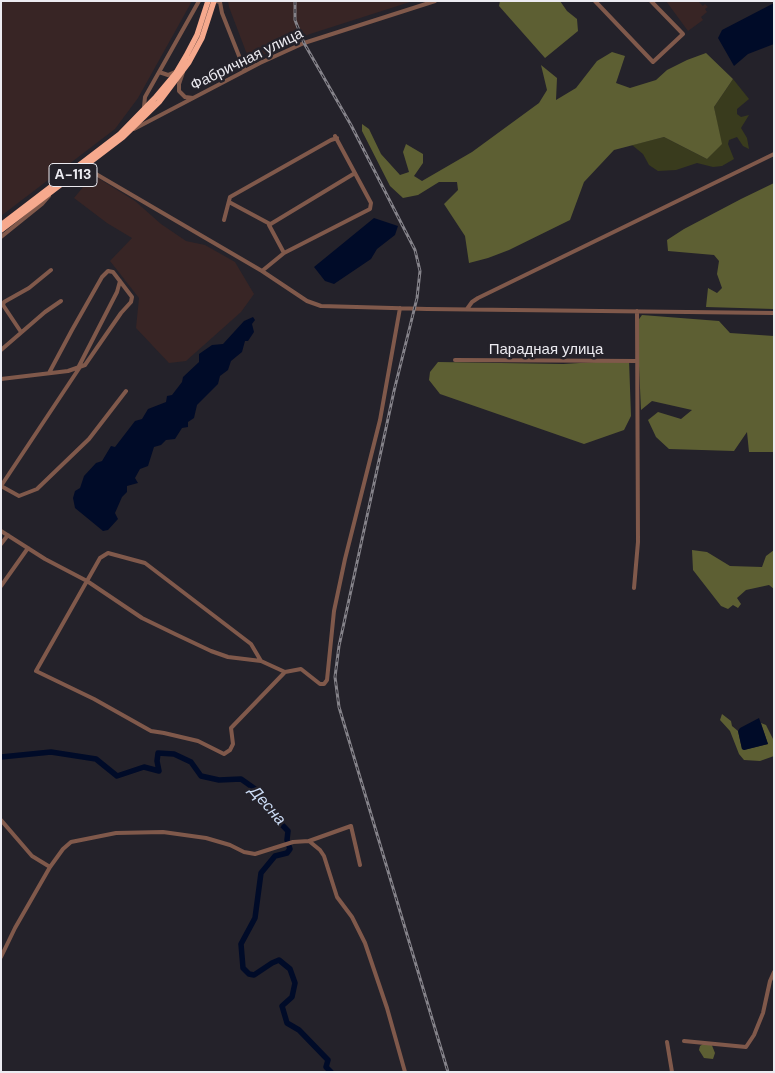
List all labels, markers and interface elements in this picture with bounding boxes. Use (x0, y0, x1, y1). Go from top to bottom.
street label: Фабричная улица (188, 25, 306, 95)
road number: А-113 (49, 164, 97, 186)
street label: Парадная улица (489, 341, 603, 359)
water label: Десна (245, 782, 289, 830)

